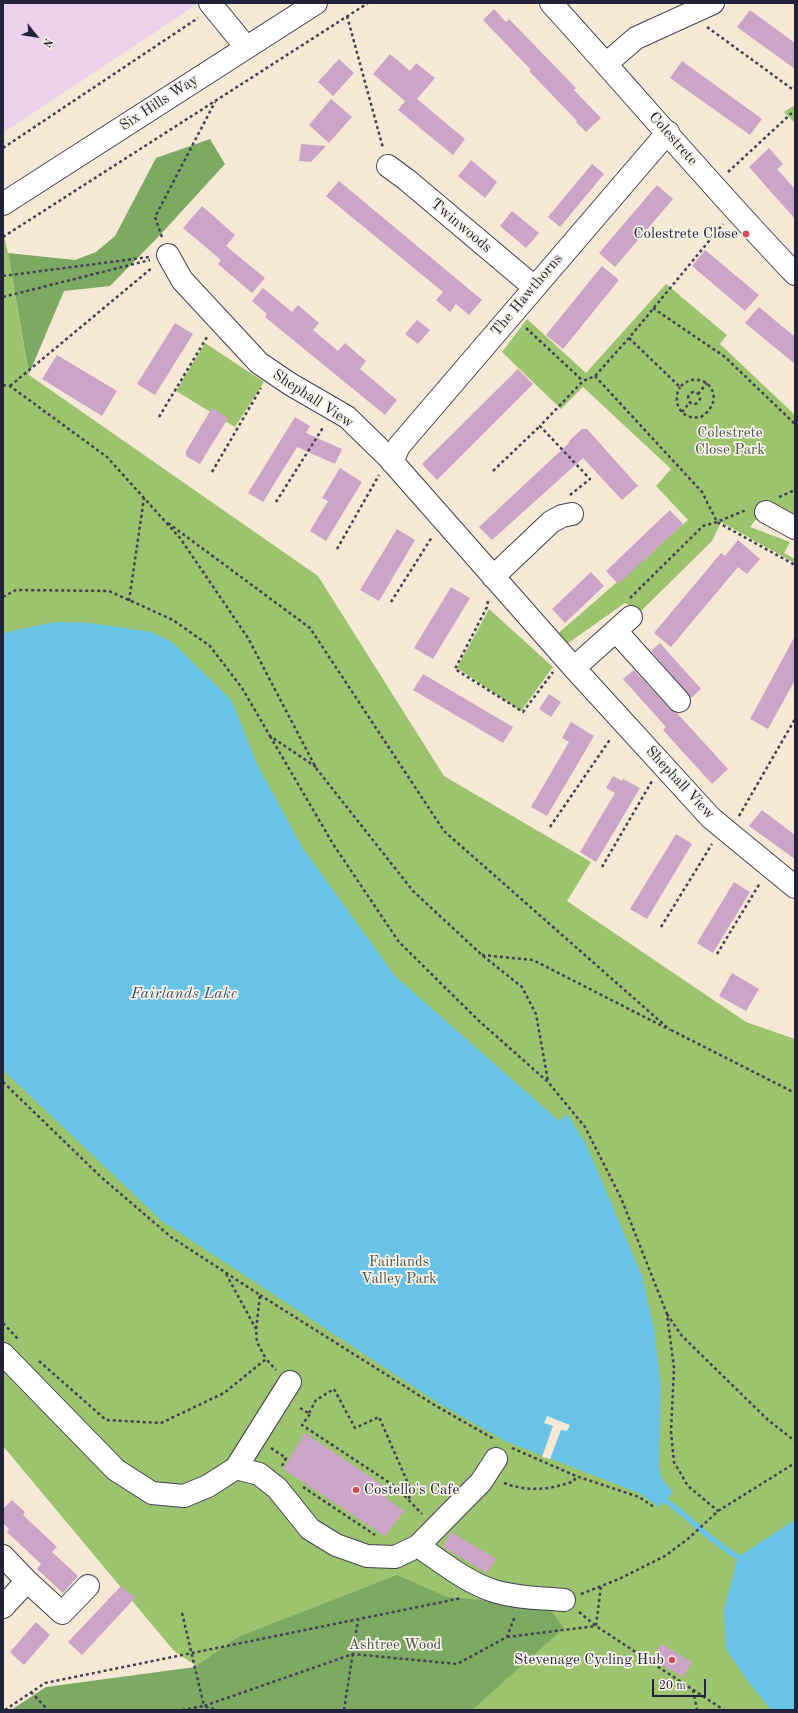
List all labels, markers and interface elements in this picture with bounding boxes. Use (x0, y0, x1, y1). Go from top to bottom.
north arrow (16, 16, 56, 56)
text: N (40, 36, 54, 49)
street label: Six Hills Way (116, 71, 202, 135)
street label: Colestrete (645, 108, 701, 170)
street label: Twinwoods (427, 195, 495, 257)
place label: Colestrete Close (633, 225, 738, 243)
marker: Colestrete Close (741, 229, 751, 239)
street label: The Hawthorns (487, 250, 567, 340)
street label: Shephall View (269, 366, 357, 432)
park label: Colestrete Close Park (695, 424, 765, 459)
street label: Shephall View (642, 743, 718, 823)
water label: Fairlands Lake (131, 984, 237, 1004)
park label: Fairlands Valley Park (361, 1253, 437, 1288)
place label: Costello's Cafe (364, 1481, 459, 1499)
marker: Costello's Cafe (351, 1485, 361, 1495)
park label: Ashtree Wood (349, 1636, 441, 1654)
place label: Stevenage Cycling Hub (514, 1651, 664, 1669)
marker: Stevenage Cycling Hub (667, 1655, 677, 1665)
scale bar (654, 1671, 708, 1697)
text: 20 m (659, 1680, 686, 1692)

